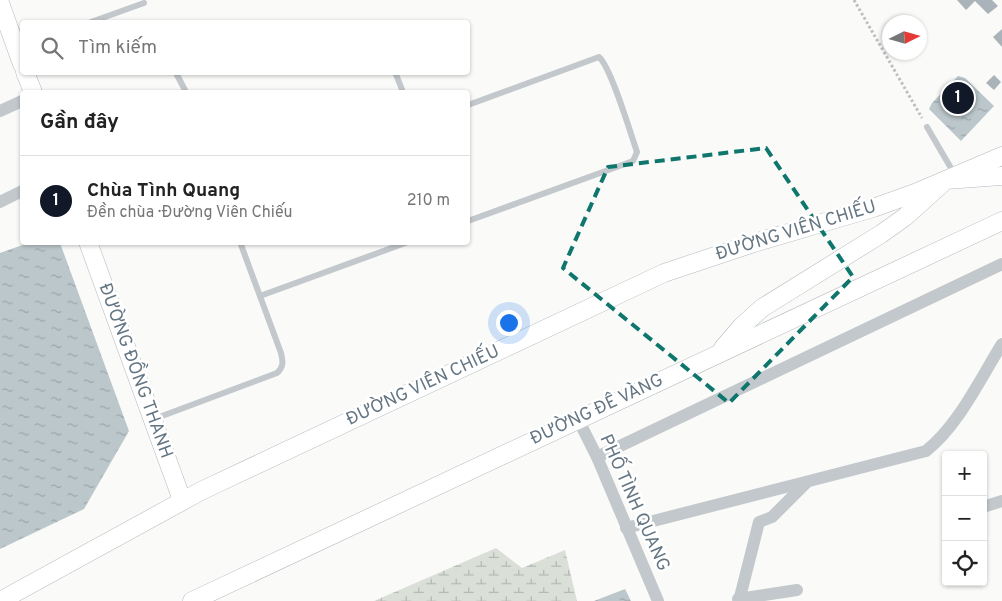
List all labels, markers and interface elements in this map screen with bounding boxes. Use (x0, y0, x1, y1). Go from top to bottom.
north arrow (882, 15, 927, 60)
search box (20, 20, 470, 75)
icon: search (38, 34, 66, 62)
text: Tìm kiếm (78, 36, 157, 60)
pin: 1 (942, 79, 974, 117)
text: Gần đây (40, 109, 119, 136)
text: Chùa Tình Quang (87, 179, 240, 203)
text: 1 (53, 191, 59, 211)
text: 210 m (407, 191, 450, 211)
street label: ĐƯỜNG VIÊN CHIẾU (711, 191, 879, 266)
text: Đền chùa · Đường Viên Chiếu (87, 203, 293, 223)
street label: ĐƯỜNG ĐỒNG THANH (93, 279, 182, 462)
your location (496, 310, 522, 336)
street label: ĐƯỜNG VIÊN CHIẾU (341, 336, 503, 432)
street label: ĐƯỜNG ĐÊ VÀNG (526, 367, 667, 451)
street label: PHỐ TÌNH QUANG (594, 429, 679, 575)
map controls (942, 451, 987, 586)
button: + (942, 451, 987, 496)
button: − (942, 496, 987, 541)
button: locate (942, 541, 987, 586)

